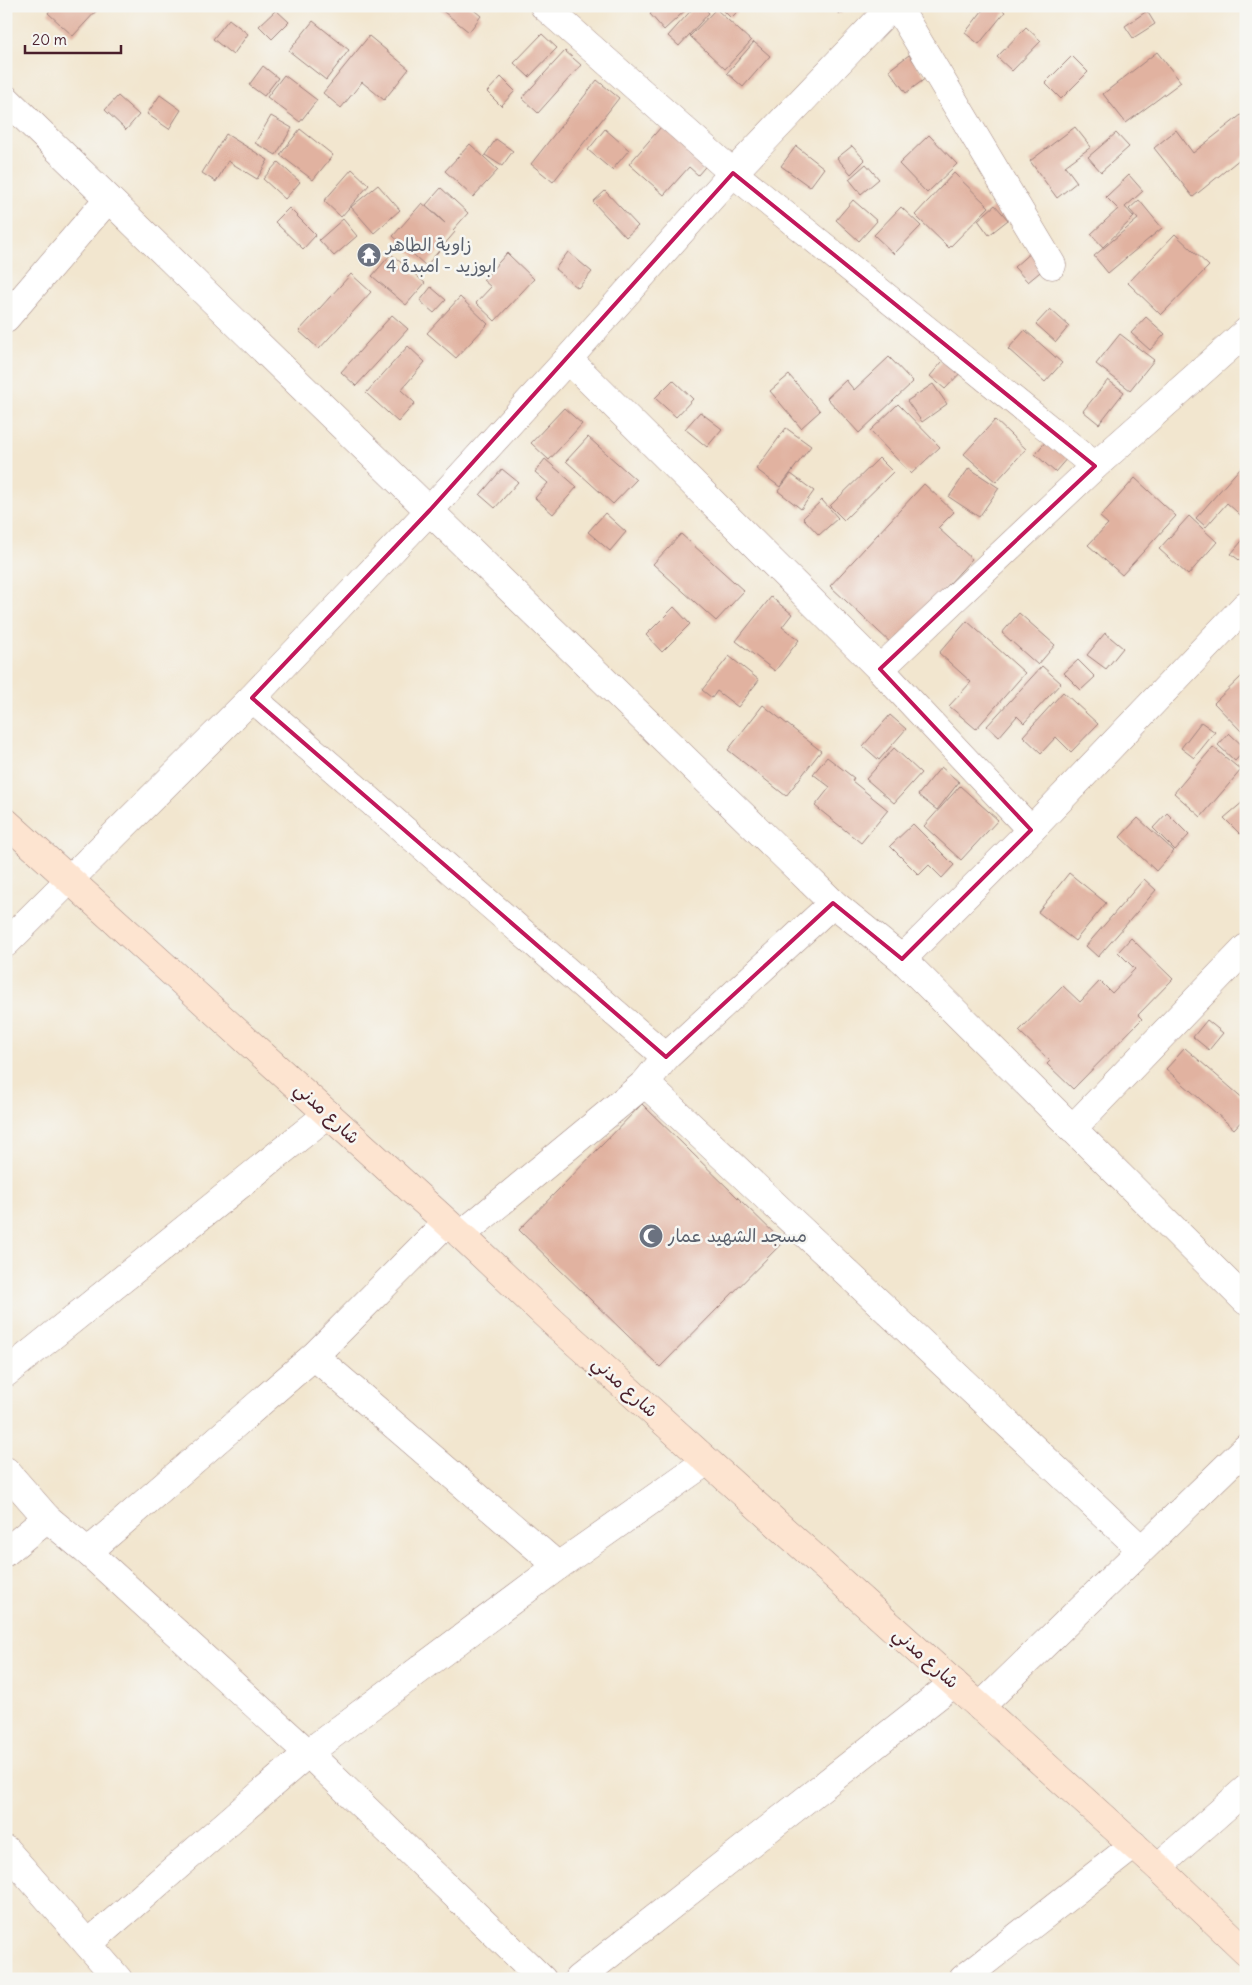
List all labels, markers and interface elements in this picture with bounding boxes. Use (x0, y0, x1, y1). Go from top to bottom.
scale bar (25, 22, 121, 54)
text: 20 m (32, 30, 67, 49)
place label: زاوية الطاهر ابوزيد - امبدة 4 (384, 233, 496, 277)
temple icon: زاوية الطاهر ابوزيد - امبدة 4 (356, 242, 382, 268)
street label: شارع مدني (287, 1077, 365, 1152)
mosque icon: مسجد الشهيد عمار (638, 1223, 664, 1249)
place label: مسجد الشهيد عمار (667, 1224, 807, 1247)
street label: شارع مدني (584, 1351, 663, 1426)
street label: شارع مدني (885, 1622, 964, 1697)

